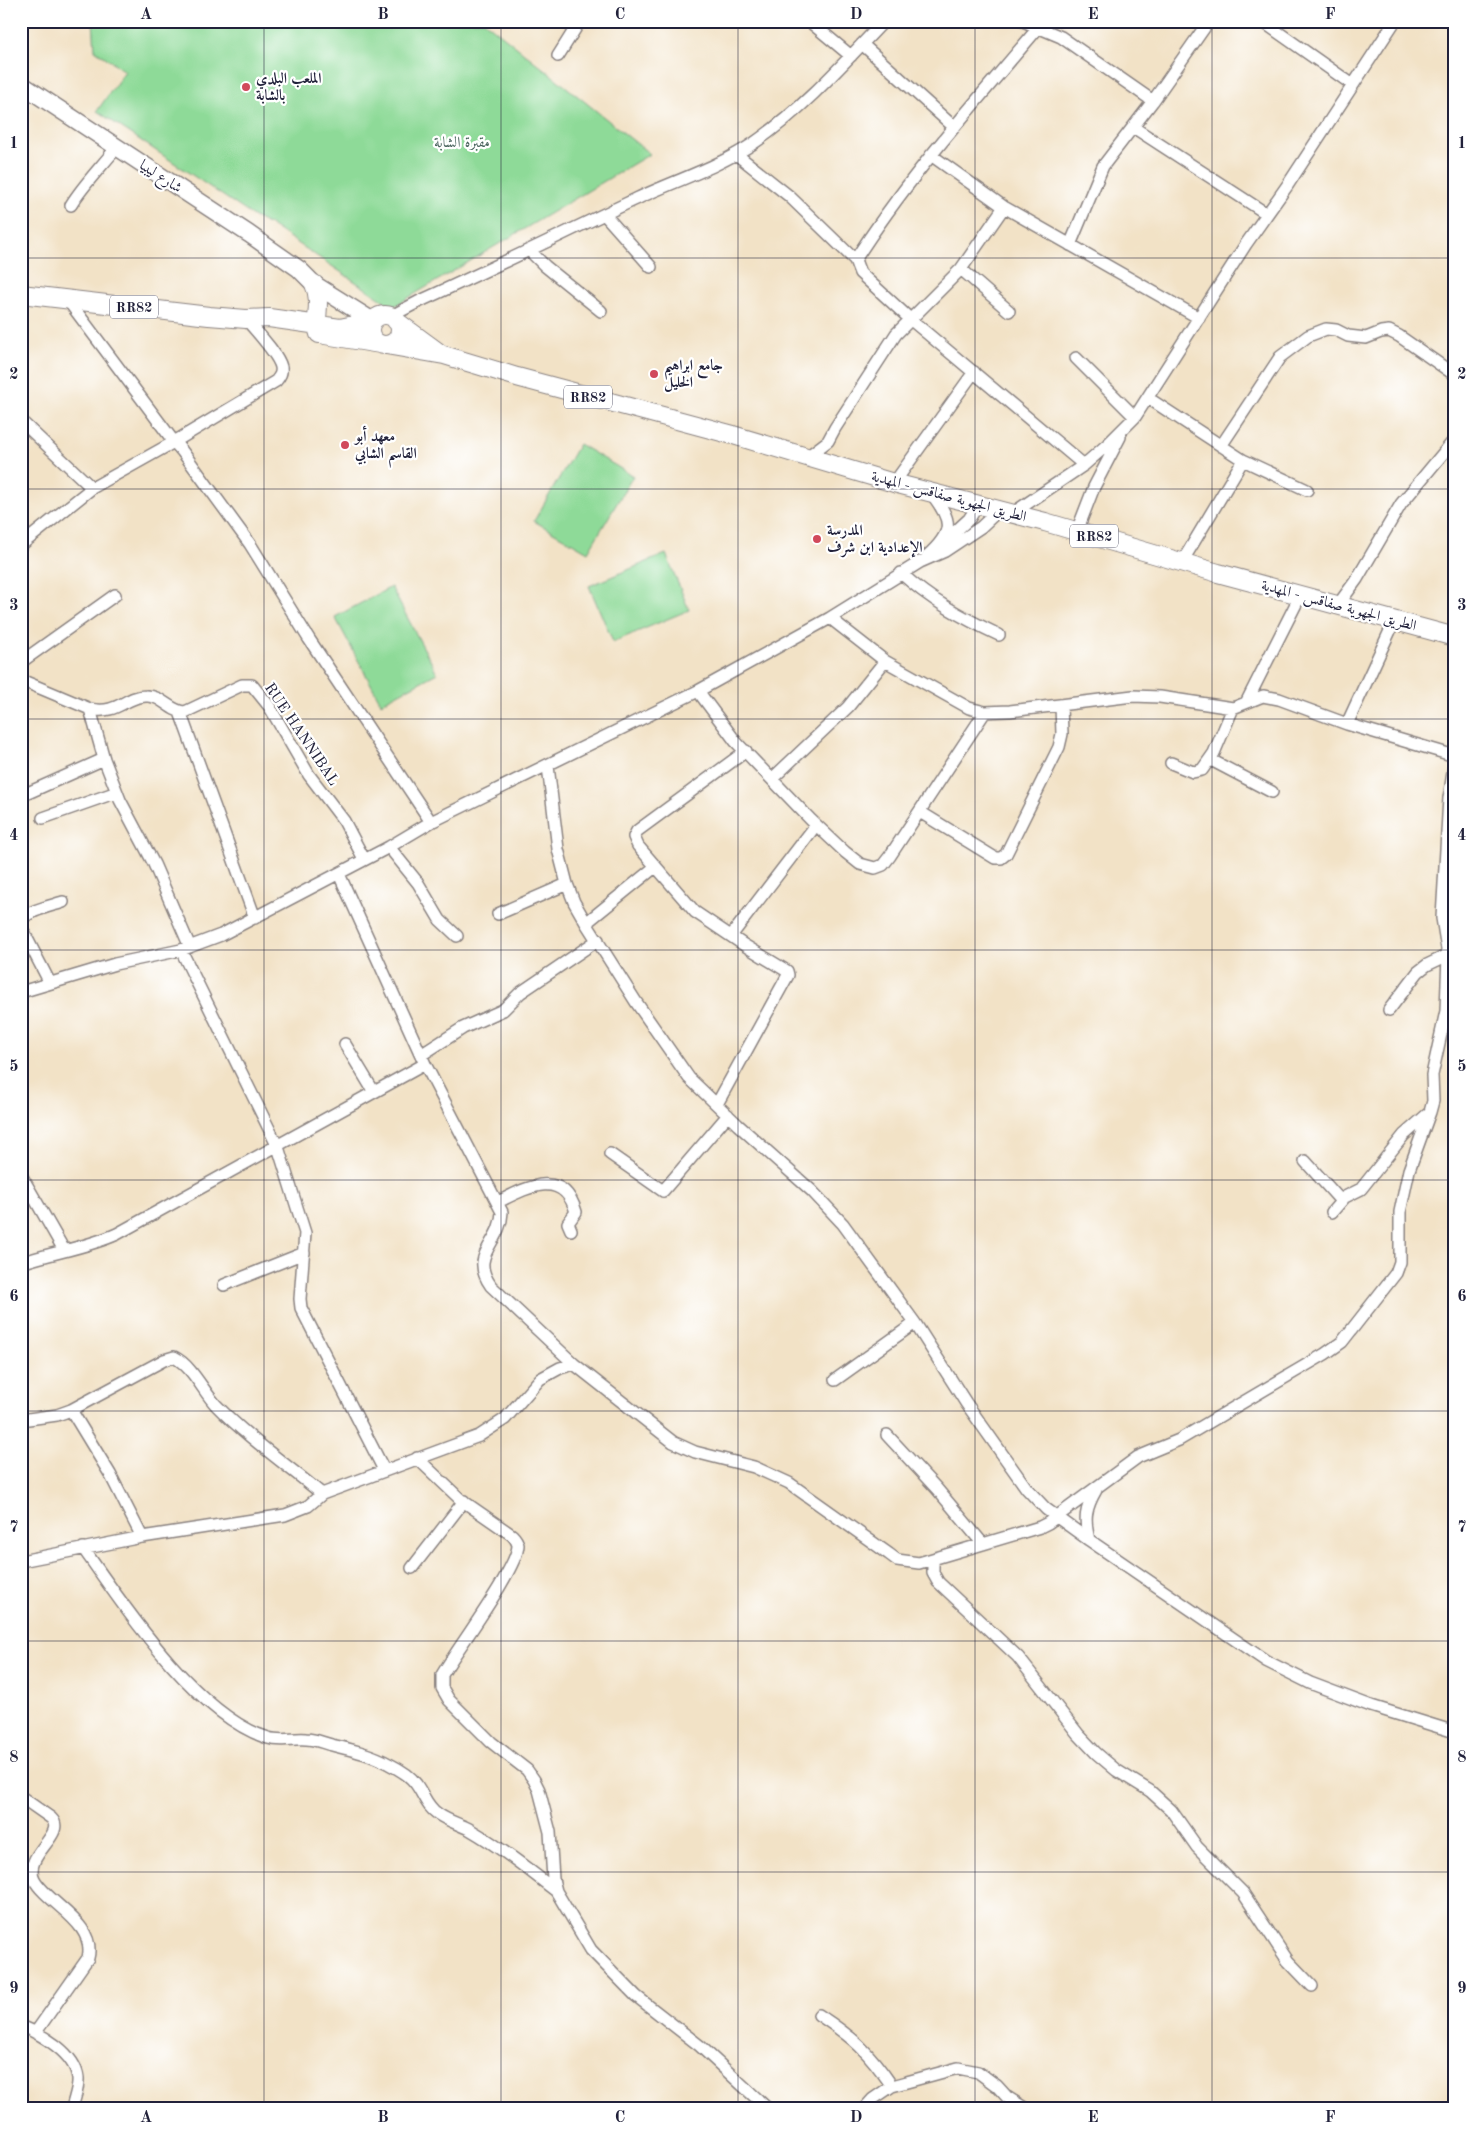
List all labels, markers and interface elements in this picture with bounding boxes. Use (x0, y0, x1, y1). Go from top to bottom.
text: A (140, 7, 152, 23)
text: B (377, 7, 389, 23)
text: C (615, 7, 625, 23)
text: D (850, 7, 862, 23)
text: E (1087, 7, 1099, 23)
text: F (1325, 7, 1336, 23)
place label: الملعب البلدي بالشابة (256, 71, 322, 104)
marker: الملعب البلدي بالشابة (240, 81, 252, 93)
text: 1 (9, 136, 19, 152)
park label: مقبرة الشابة (434, 136, 490, 151)
text: 1 (1457, 136, 1467, 152)
street label: شارع ليبيا (134, 158, 184, 200)
road number: RR82 (110, 296, 158, 318)
place label: جامع ابراهيم الخليل (664, 358, 723, 393)
text: 2 (9, 367, 19, 383)
text: 2 (1457, 367, 1467, 383)
marker: جامع ابراهيم الخليل (648, 368, 660, 380)
road number: RR82 (564, 386, 612, 408)
place label: معهد أبو القاسم الشابي (353, 425, 417, 468)
marker: معهد أبو القاسم الشابي (339, 439, 351, 451)
street label: الطريق الجهوية صفاقس - المهدية (869, 470, 1028, 526)
place label: المدرسة الإعدادية ابن شرف (827, 523, 923, 558)
road number: RR82 (1070, 524, 1118, 548)
marker: المدرسة الإعدادية ابن شرف (811, 533, 823, 545)
street label: الطريق الجهوية صفاقس - المهدية (1259, 579, 1418, 635)
text: 3 (9, 598, 19, 614)
text: 3 (1457, 598, 1467, 614)
street label: RUE HANNIBAL (261, 681, 341, 789)
text: 4 (9, 828, 19, 844)
text: 4 (1457, 828, 1467, 844)
text: 5 (9, 1059, 19, 1075)
text: 5 (1457, 1059, 1467, 1075)
text: 6 (9, 1289, 19, 1305)
text: 6 (1457, 1289, 1467, 1305)
text: 7 (9, 1520, 19, 1536)
text: 7 (1457, 1520, 1467, 1536)
text: 8 (9, 1750, 19, 1766)
text: 8 (1457, 1750, 1467, 1766)
text: 9 (9, 1981, 19, 1997)
text: 9 (1457, 1981, 1467, 1997)
text: A (140, 2110, 152, 2126)
text: B (377, 2110, 389, 2126)
text: C (615, 2110, 625, 2126)
text: D (850, 2110, 862, 2126)
text: E (1087, 2110, 1099, 2126)
text: F (1325, 2110, 1336, 2126)

